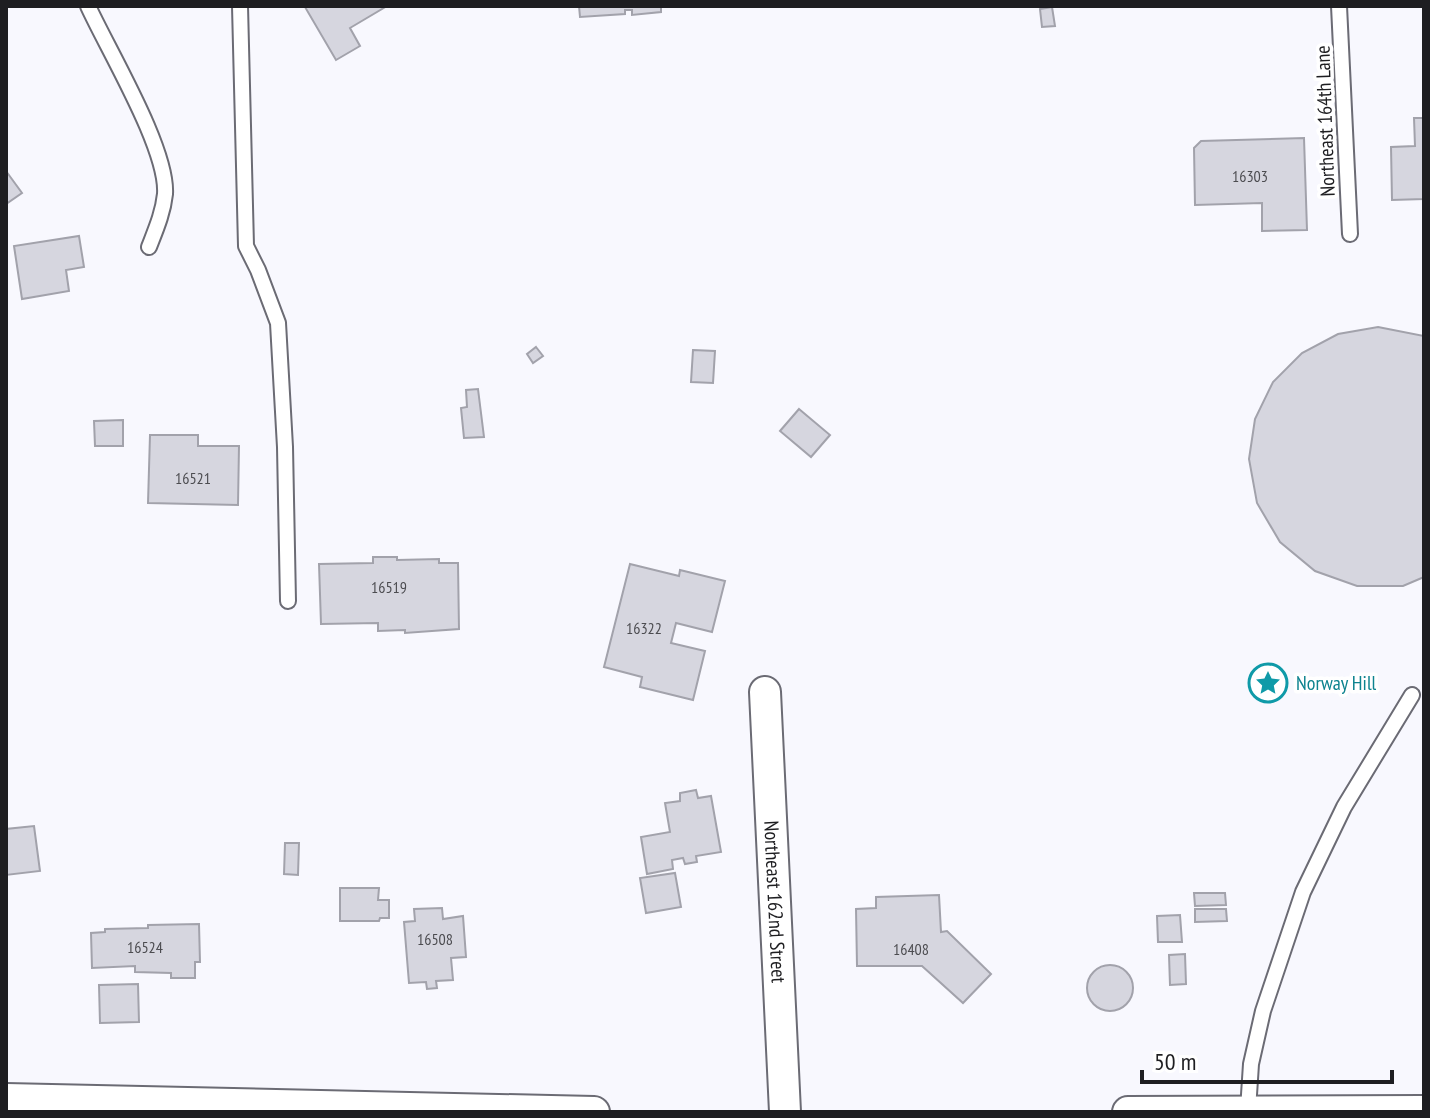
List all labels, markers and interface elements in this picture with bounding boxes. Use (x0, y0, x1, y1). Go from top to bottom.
street label: Northeast 164th Lane (1309, 45, 1341, 197)
house number: 16303 (1232, 166, 1268, 186)
house number: 16521 (175, 468, 211, 488)
house number: 16519 (371, 577, 407, 597)
house number: 16322 (626, 618, 662, 638)
place icon: Norway Hill (1247, 662, 1289, 704)
place label: Norway Hill (1296, 670, 1377, 696)
street label: Northeast 162nd Street (758, 820, 792, 984)
house number: 16508 (417, 929, 453, 949)
house number: 16524 (127, 937, 163, 957)
house number: 16408 (893, 939, 929, 959)
scale bar (1142, 1034, 1392, 1084)
text: 50 m (1154, 1046, 1196, 1077)

